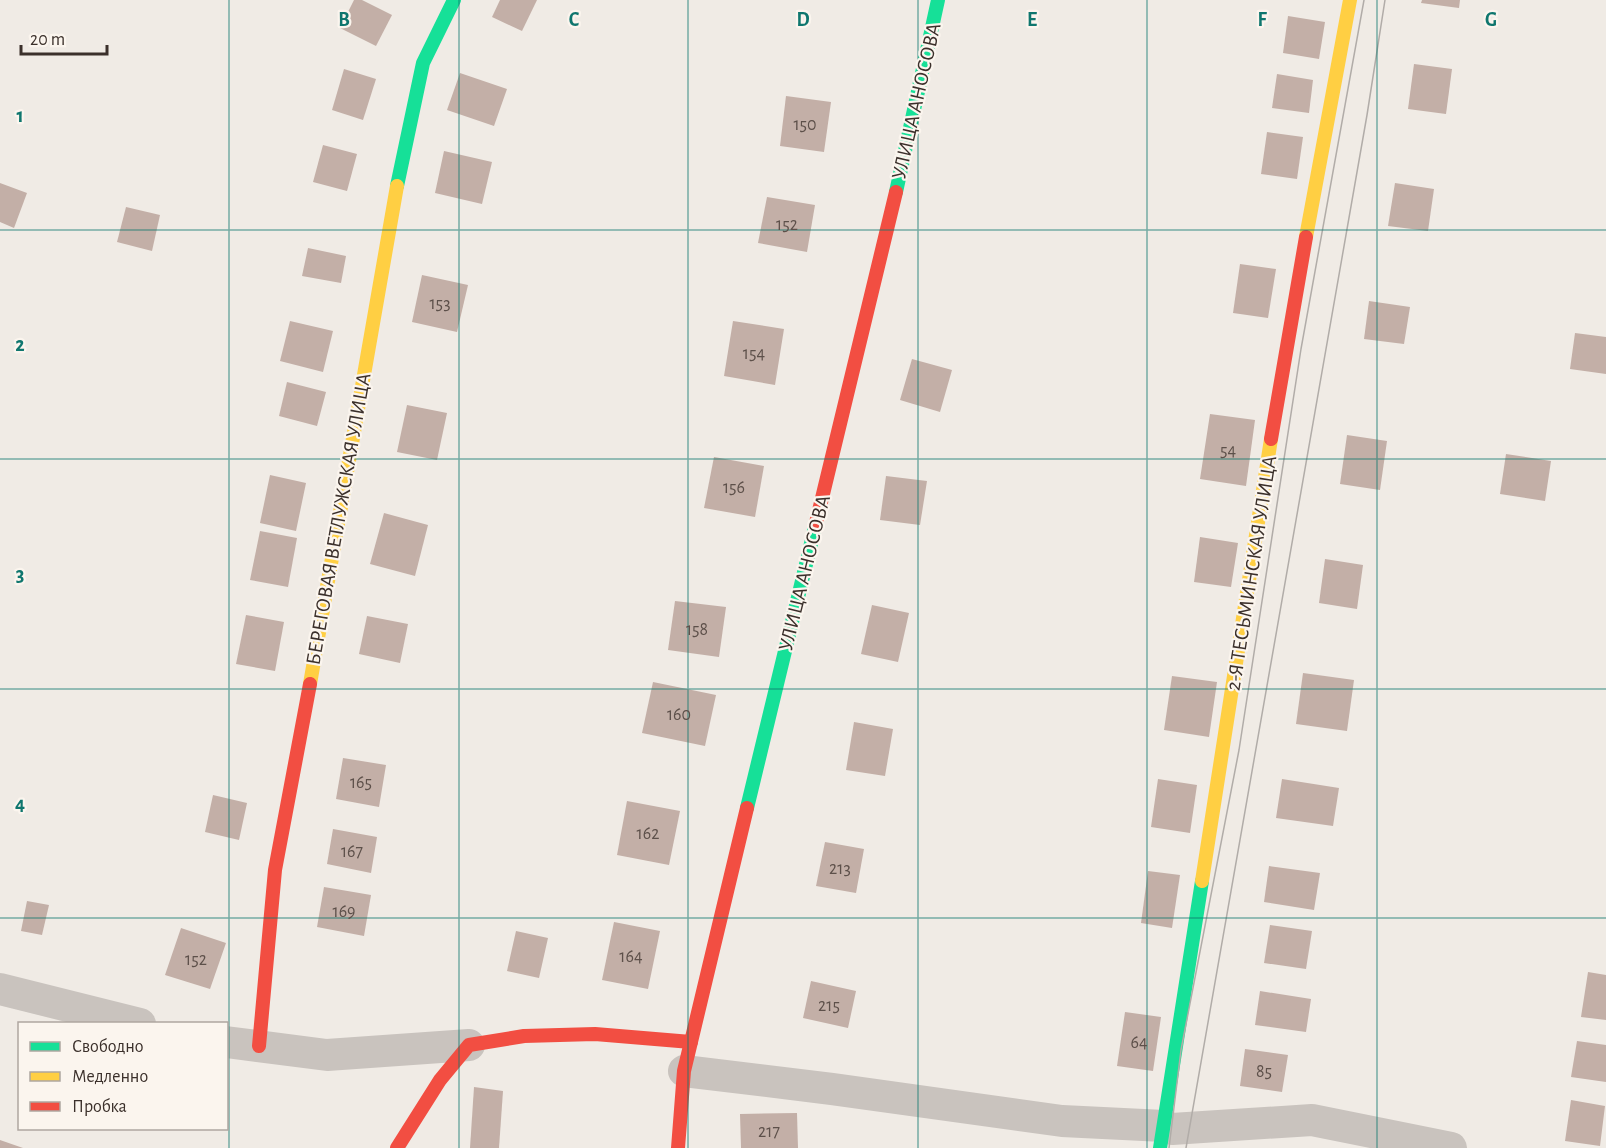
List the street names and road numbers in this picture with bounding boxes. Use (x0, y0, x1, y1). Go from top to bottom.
street label: УЛИЦА АНОСОВА (888, 21, 945, 181)
street label: БЕРЕГОВАЯ ВЕТЛУЖСКАЯ УЛИЦА (302, 371, 375, 667)
street label: 2-Я ТЕСЬМИНСКАЯ УЛИЦА (1223, 454, 1280, 692)
street label: УЛИЦА АНОСОВА (775, 493, 834, 653)

